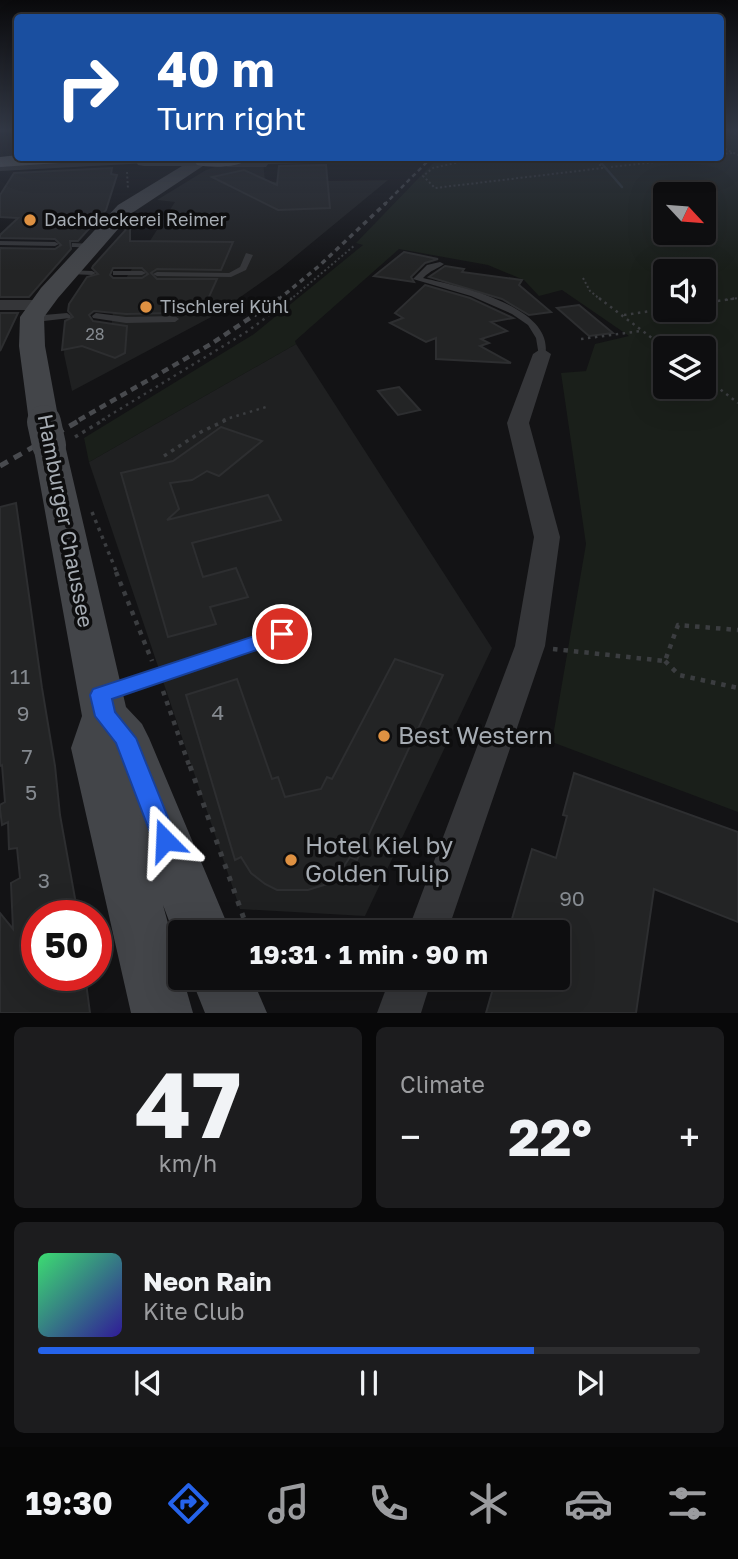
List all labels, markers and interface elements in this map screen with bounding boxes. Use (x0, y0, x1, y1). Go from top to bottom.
text: 40 m (157, 39, 275, 98)
icon: right (42, 42, 133, 133)
text: Turn right (157, 99, 306, 137)
north arrow (653, 182, 716, 245)
map controls (653, 182, 716, 399)
place label: Dachdeckerei Reimer (44, 208, 227, 230)
marker: Dachdeckerei Reimer (22, 212, 38, 228)
button: sound (653, 259, 716, 322)
place label: Tischlerei Kühl (160, 295, 289, 317)
marker: Tischlerei Kühl (138, 299, 154, 315)
house number: 28 (85, 324, 105, 344)
button: layers (653, 336, 716, 399)
street label: Hamburger Chaussee (33, 412, 99, 630)
pin (252, 604, 312, 664)
icon: arrive (263, 615, 301, 653)
house number: 11 (10, 663, 30, 689)
house number: 4 (212, 699, 224, 725)
house number: 9 (17, 700, 29, 726)
place label: Best Western (398, 720, 553, 749)
marker: Best Western (376, 728, 392, 744)
house number: 7 (21, 743, 33, 769)
house number: 5 (25, 779, 37, 805)
position arrow (128, 803, 202, 877)
place label: Hotel Kiel by Golden Tulip (305, 830, 453, 887)
marker: Hotel Kiel by Golden Tulip (283, 852, 299, 868)
house number: 3 (38, 867, 50, 893)
house number: 90 (559, 885, 585, 911)
speed limit sign: 50 (21, 900, 112, 991)
text: 19:31 · 1 min · 90 m (250, 939, 488, 970)
text: 47 (135, 1049, 241, 1158)
text: Climate (400, 1070, 485, 1098)
text: 22° (508, 1105, 592, 1167)
text: − (400, 1114, 421, 1159)
text: + (679, 1114, 700, 1159)
text: km/h (159, 1149, 217, 1177)
text: Neon Rain (143, 1266, 272, 1297)
text: Kite Club (143, 1297, 244, 1325)
icon: previous (129, 1364, 167, 1402)
icon: pause (350, 1364, 388, 1402)
icon: next (571, 1364, 609, 1402)
icon: directions (164, 1479, 213, 1528)
icon: music (264, 1479, 313, 1528)
icon: phone (364, 1479, 413, 1528)
icon: climate (464, 1479, 513, 1528)
icon: car (564, 1479, 613, 1528)
icon: filters (663, 1479, 712, 1528)
text: 19:30 (25, 1484, 113, 1522)

